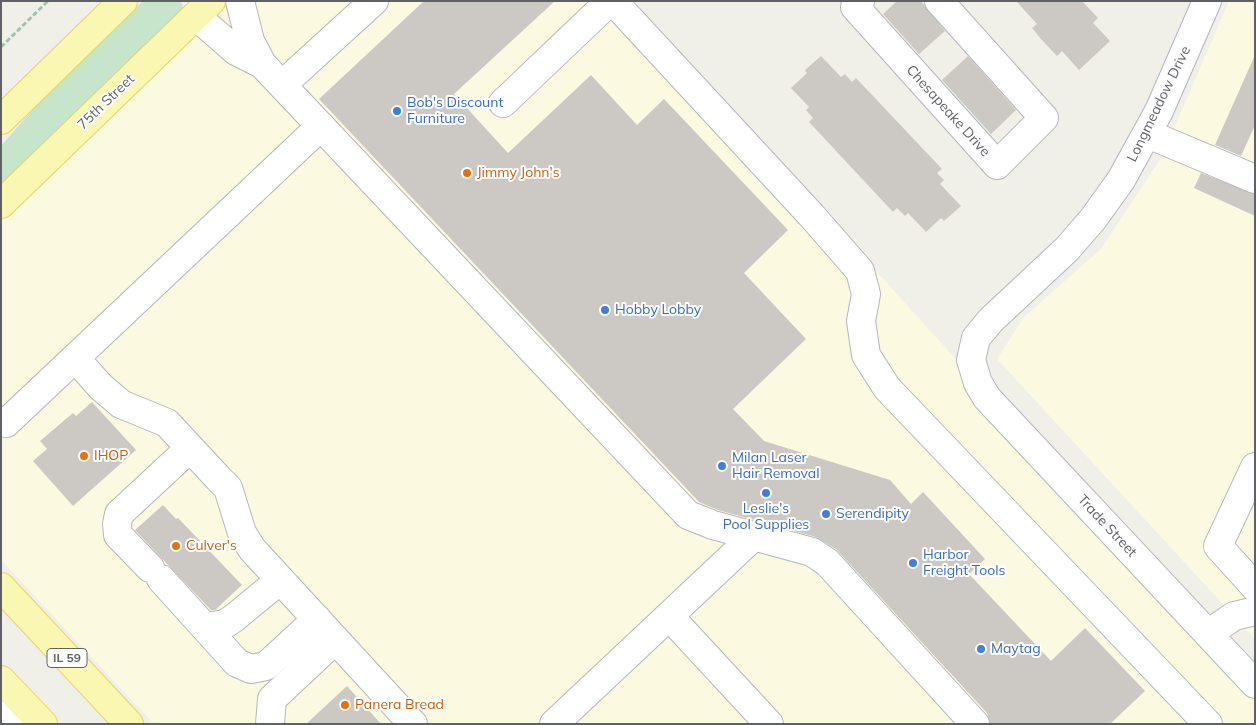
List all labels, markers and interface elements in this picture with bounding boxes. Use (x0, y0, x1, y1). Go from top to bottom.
street label: Longmeadow Drive (1124, 43, 1194, 165)
street label: Chesapeake Drive (903, 62, 993, 160)
street label: 75th Street (74, 71, 138, 133)
place label: Bob's Discount Furniture (407, 95, 503, 128)
marker: Bob's Discount Furniture (391, 105, 403, 117)
place label: Jimmy John's (477, 165, 560, 181)
marker: Jimmy John's (461, 167, 473, 179)
place label: Hobby Lobby (615, 302, 701, 318)
marker: Hobby Lobby (599, 304, 611, 316)
place label: IHOP (94, 448, 128, 464)
marker: IHOP (78, 450, 90, 462)
place label: Milan Laser Hair Removal (732, 450, 820, 482)
marker: Milan Laser Hair Removal (716, 460, 728, 472)
marker: Leslie's Pool Supplies (760, 487, 772, 499)
street label: Trade Street (1074, 491, 1140, 561)
place label: Leslie's Pool Supplies (723, 501, 809, 534)
place label: Serendipity (836, 506, 909, 522)
marker: Serendipity (820, 508, 832, 520)
place label: Culver's (186, 538, 237, 554)
marker: Culver's (170, 540, 182, 552)
place label: Harbor Freight Tools (923, 547, 1006, 580)
marker: Harbor Freight Tools (907, 557, 919, 569)
place label: Maytag (991, 641, 1041, 657)
marker: Maytag (975, 643, 987, 655)
road number: IL 59 (47, 648, 87, 668)
place label: Panera Bread (355, 697, 444, 713)
marker: Panera Bread (339, 699, 351, 711)

